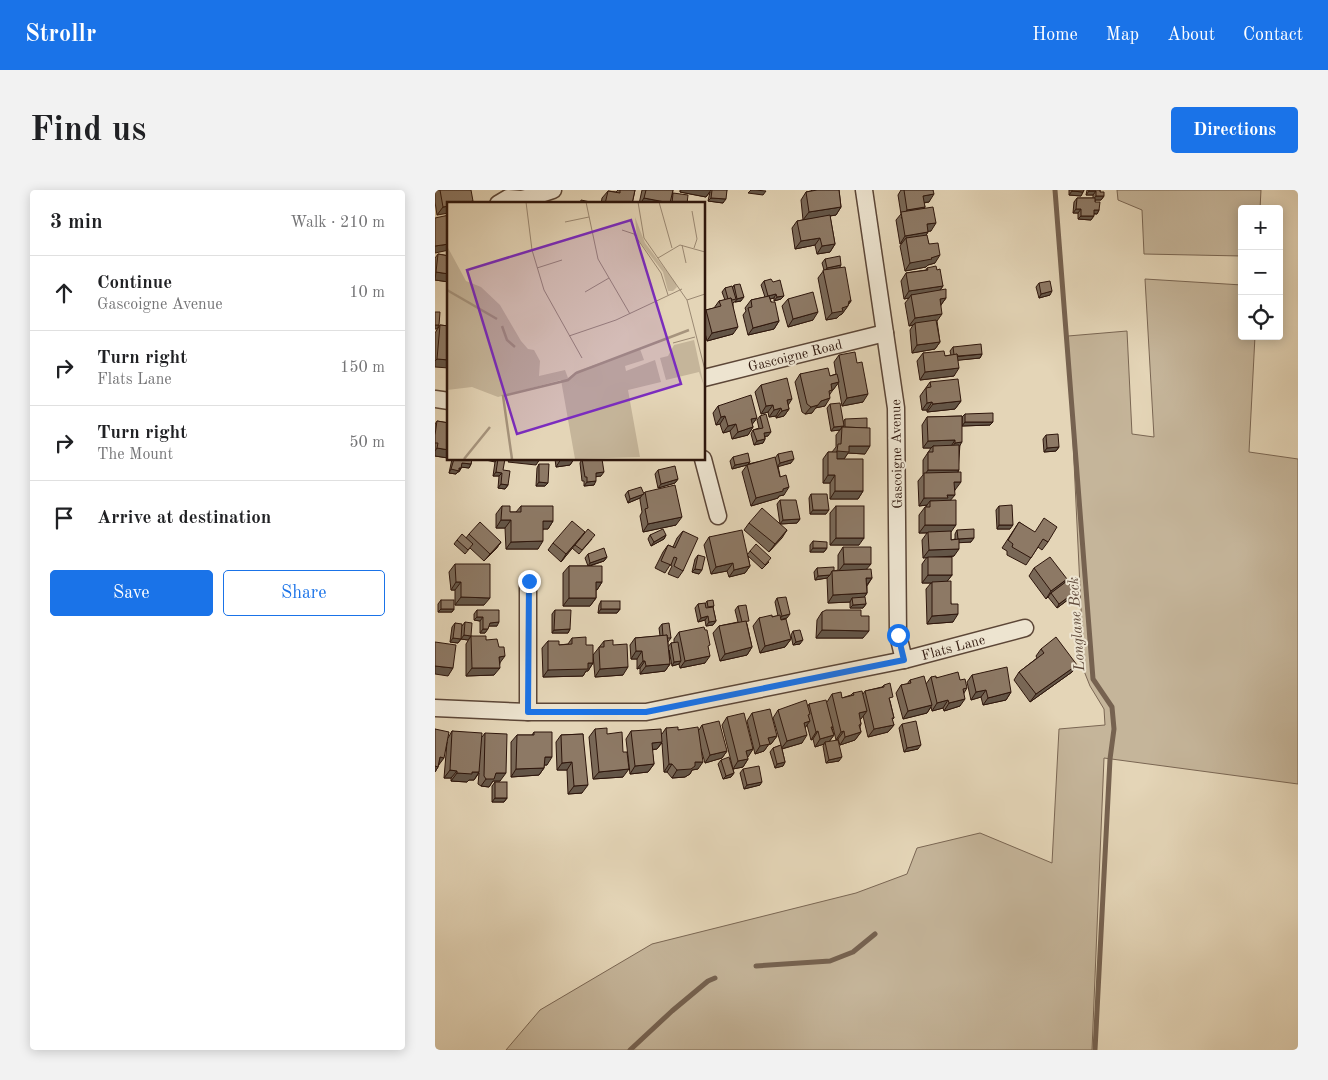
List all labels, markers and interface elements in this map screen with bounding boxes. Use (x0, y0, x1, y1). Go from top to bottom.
text: Strollr (25, 23, 96, 47)
text: Home (1032, 26, 1078, 44)
text: Map (1106, 26, 1139, 44)
text: About (1167, 26, 1215, 44)
text: Contact (1243, 26, 1303, 44)
button: Directions (1171, 107, 1298, 153)
text: Find us (30, 113, 146, 148)
inset map (447, 202, 705, 460)
map controls (1238, 205, 1283, 340)
button: + (1238, 205, 1283, 250)
text: 3 min (50, 212, 103, 233)
text: Walk · 210 m (290, 215, 385, 231)
button: − (1238, 250, 1283, 295)
text: Continue (97, 274, 172, 293)
icon: ahead (50, 279, 78, 307)
text: 10 m (349, 285, 385, 301)
button: locate (1238, 295, 1283, 340)
text: Gascoigne Avenue (97, 297, 223, 313)
street label: Gascoigne Road (747, 337, 844, 374)
text: Turn right (97, 349, 187, 368)
icon: right (50, 354, 78, 382)
text: 150 m (340, 360, 385, 376)
text: Flats Lane (97, 372, 172, 388)
street label: Gascoigne Avenue (889, 399, 905, 509)
text: Turn right (97, 424, 187, 443)
icon: right (50, 429, 78, 457)
text: 50 m (349, 435, 385, 451)
text: The Mount (97, 447, 173, 463)
icon: arrive (50, 504, 78, 532)
text: Arrive at destination (97, 509, 271, 528)
button: Save (50, 570, 213, 616)
button: Share (223, 570, 385, 616)
route end (518, 570, 541, 593)
water label: Longlane Beck (1067, 576, 1088, 673)
route start (887, 624, 910, 647)
street label: Flats Lane (920, 633, 987, 663)

